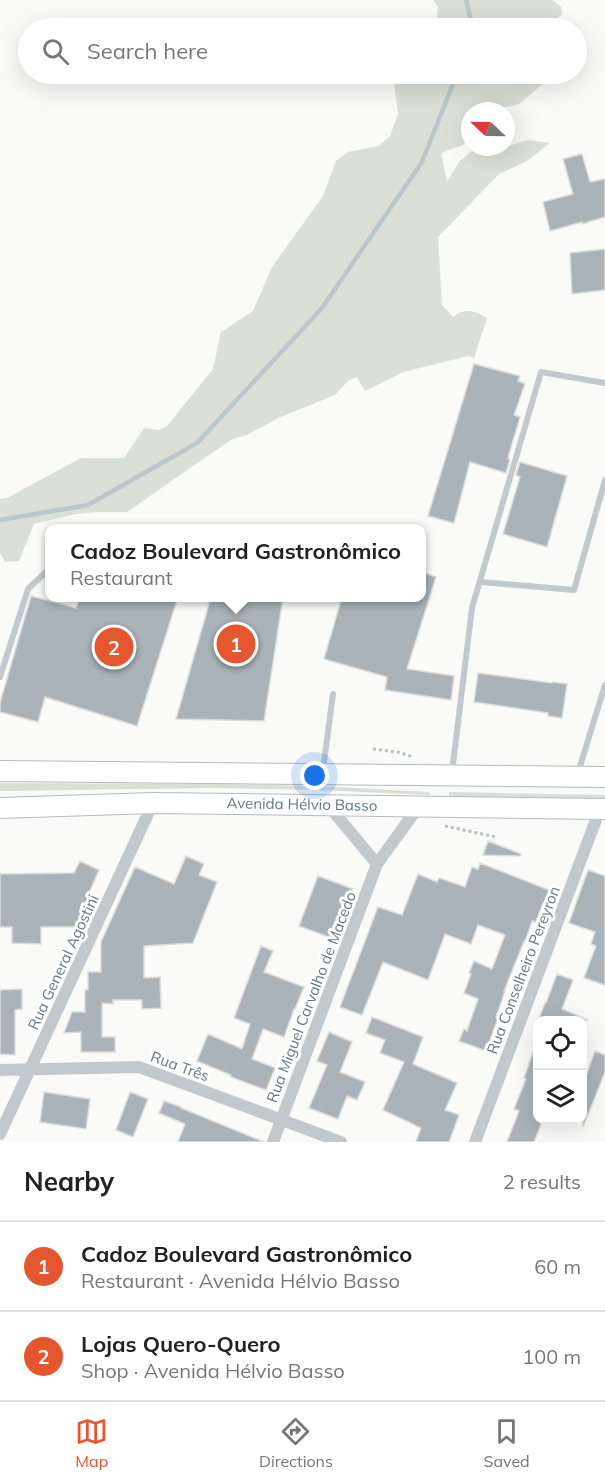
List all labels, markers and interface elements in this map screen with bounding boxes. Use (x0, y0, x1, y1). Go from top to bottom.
search box (18, 18, 587, 84)
icon: search (39, 35, 72, 68)
text: Search here (87, 37, 208, 65)
north arrow (461, 102, 515, 156)
popup (45, 524, 426, 602)
text: Cadoz Boulevard Gastronômico (70, 537, 401, 565)
text: Restaurant (70, 565, 173, 590)
pin: 1 (216, 622, 256, 666)
pin: 2 (94, 624, 134, 670)
your location (300, 761, 329, 790)
street label: Avenida Hélvio Basso (226, 793, 378, 815)
street label: Rua Conselheiro Pereyron (482, 883, 564, 1057)
street label: Rua Miguel Carvalho de Macedo (262, 889, 360, 1105)
street label: Rua General Agostini (23, 891, 103, 1033)
map controls (533, 1016, 587, 1124)
button: locate (533, 1016, 587, 1070)
street label: Rua Três (148, 1047, 212, 1085)
button: layers (533, 1070, 587, 1124)
text: Nearby (24, 1165, 114, 1198)
text: 2 results (503, 1169, 581, 1194)
text: Cadoz Boulevard Gastronômico (81, 1240, 412, 1268)
text: 1 (38, 1254, 50, 1279)
text: 60 m (534, 1254, 581, 1279)
text: Restaurant · Avenida Hélvio Basso (81, 1268, 400, 1293)
text: Lojas Quero-Quero (81, 1330, 281, 1358)
text: 2 (38, 1344, 50, 1369)
text: 100 m (522, 1344, 581, 1369)
text: Shop · Avenida Hélvio Basso (81, 1358, 345, 1383)
tab: Map (75, 1415, 108, 1471)
tab: Directions (259, 1415, 333, 1471)
tab: Saved (484, 1415, 530, 1471)

